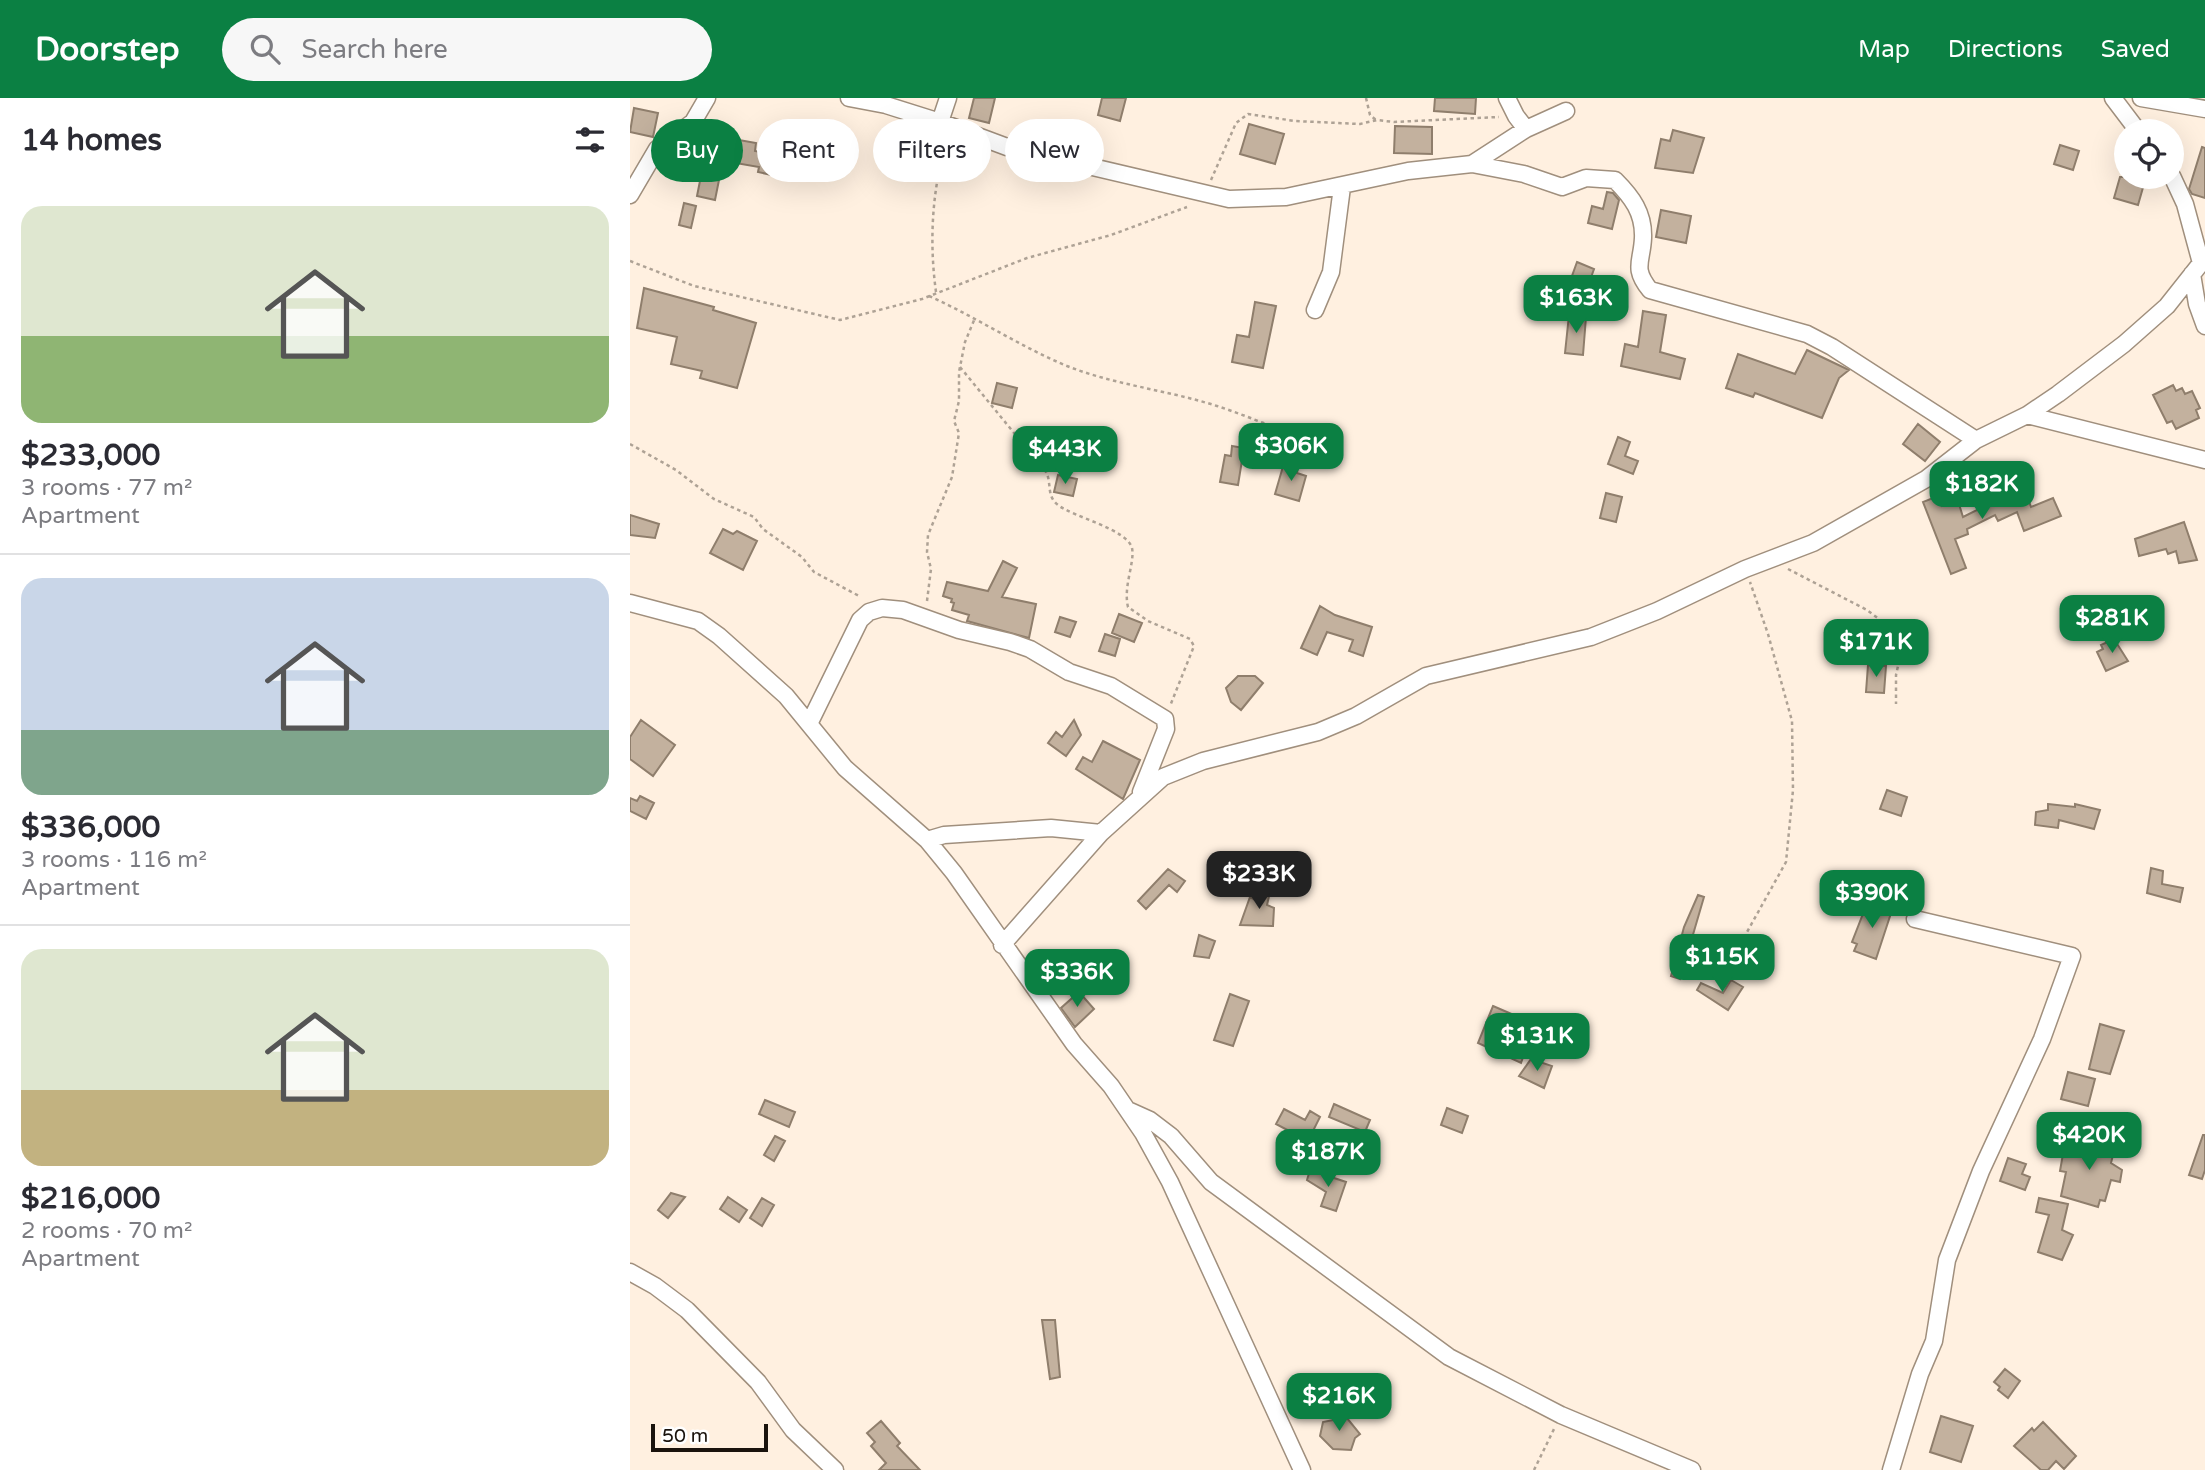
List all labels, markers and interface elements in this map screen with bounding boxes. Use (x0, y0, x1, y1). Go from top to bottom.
search box (222, 18, 712, 81)
text: Doorstep (35, 30, 180, 69)
icon: search (246, 30, 284, 68)
text: Search here (302, 34, 448, 65)
text: Map (1858, 35, 1910, 64)
text: Directions (1948, 35, 2063, 64)
text: Saved (2101, 35, 2170, 64)
chip: Buy (651, 119, 743, 182)
chip: Rent (757, 119, 859, 182)
chip: Filters (873, 119, 991, 182)
chip: New (1005, 119, 1104, 182)
map controls (2114, 119, 2184, 189)
button: locate (2114, 119, 2184, 189)
icon: filters (571, 121, 609, 159)
text: 14 homes (21, 122, 162, 159)
icon: home (252, 251, 378, 377)
pin: $163K (1527, 275, 1625, 335)
text: $163K (1540, 284, 1612, 312)
pin: $306K (1242, 424, 1340, 483)
pin: $443K (1016, 426, 1114, 486)
text: $306K (1255, 432, 1327, 460)
text: $443K (1029, 435, 1101, 463)
text: $233,000 (21, 437, 160, 474)
pin: $182K (1933, 462, 2031, 521)
text: $182K (1946, 470, 2018, 498)
text: 3 rooms · 77 m² (21, 474, 192, 502)
text: Apartment (21, 502, 140, 530)
pin: $281K (2063, 596, 2161, 655)
text: $281K (2076, 604, 2148, 632)
pin: $171K (1827, 620, 1925, 679)
icon: home (252, 623, 378, 749)
text: $171K (1840, 628, 1912, 656)
text: $336,000 (21, 809, 160, 846)
text: 3 rooms · 116 m² (21, 846, 207, 874)
pin: $233K (1210, 852, 1308, 911)
text: $233K (1223, 860, 1295, 888)
pin: $390K (1823, 870, 1921, 930)
text: Apartment (21, 874, 140, 902)
text: $390K (1836, 879, 1908, 907)
pin: $115K (1673, 934, 1771, 994)
text: $115K (1686, 943, 1758, 971)
pin: $336K (1028, 950, 1126, 1009)
text: $336K (1041, 958, 1113, 986)
icon: home (252, 994, 378, 1120)
pin: $131K (1488, 1014, 1586, 1073)
text: $131K (1501, 1022, 1573, 1050)
pin: $420K (2040, 1112, 2138, 1172)
text: $420K (2053, 1121, 2125, 1149)
pin: $187K (1279, 1130, 1377, 1189)
text: $187K (1292, 1138, 1364, 1166)
text: $216,000 (21, 1180, 160, 1217)
text: 2 rooms · 70 m² (21, 1217, 192, 1245)
text: Apartment (21, 1245, 140, 1273)
pin: $216K (1290, 1374, 1388, 1433)
text: $216K (1303, 1382, 1375, 1410)
scale bar (651, 1421, 768, 1453)
text: 50 m (662, 1425, 708, 1447)

